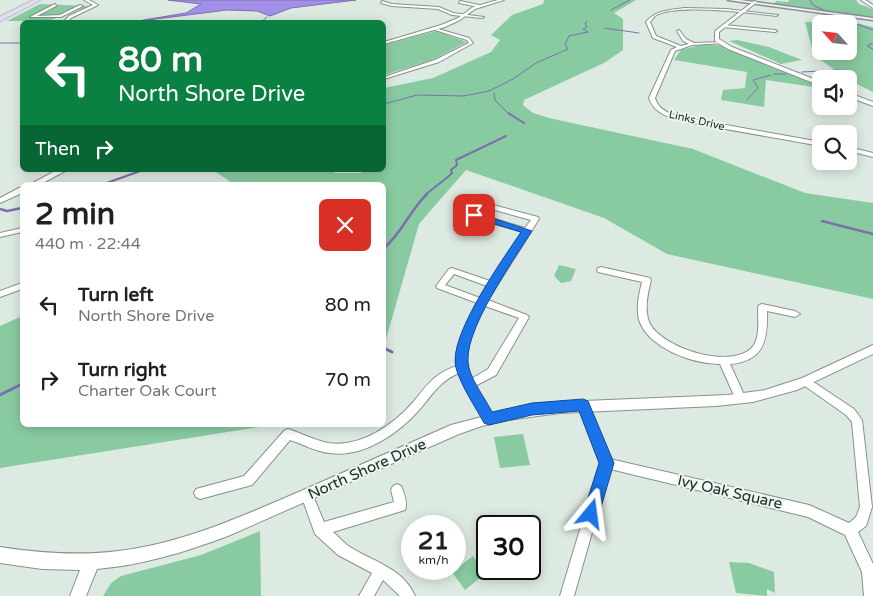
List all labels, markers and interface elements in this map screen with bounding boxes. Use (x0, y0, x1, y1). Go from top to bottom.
north arrow (812, 15, 858, 60)
map controls (812, 15, 857, 170)
text: 80 m (118, 39, 203, 81)
icon: left (35, 40, 100, 105)
button: sound (812, 70, 857, 115)
text: North Shore Drive (118, 81, 305, 107)
street label: Links Drive (668, 108, 726, 133)
button: search (812, 125, 857, 170)
icon: right (90, 135, 118, 163)
text: Then (35, 138, 80, 160)
pin (453, 194, 495, 236)
text: 2 min (35, 196, 115, 233)
button: close (319, 199, 371, 251)
icon: arrive (460, 201, 488, 229)
text: 440 m · 22:44 (35, 234, 141, 254)
text: Turn left (78, 284, 154, 306)
icon: left (35, 291, 63, 319)
text: 80 m (325, 294, 371, 316)
text: North Shore Drive (78, 306, 214, 326)
text: Turn right (78, 359, 166, 381)
icon: right (35, 366, 63, 394)
text: 70 m (325, 369, 371, 391)
text: Charter Oak Court (78, 381, 217, 401)
street label: North Shore Drive (305, 435, 429, 503)
street label: Ivy Oak Square (676, 471, 784, 513)
position arrow (564, 487, 616, 539)
speed limit sign: 30 (476, 515, 541, 580)
text: 21 (418, 526, 449, 556)
text: km/h (418, 553, 449, 567)

